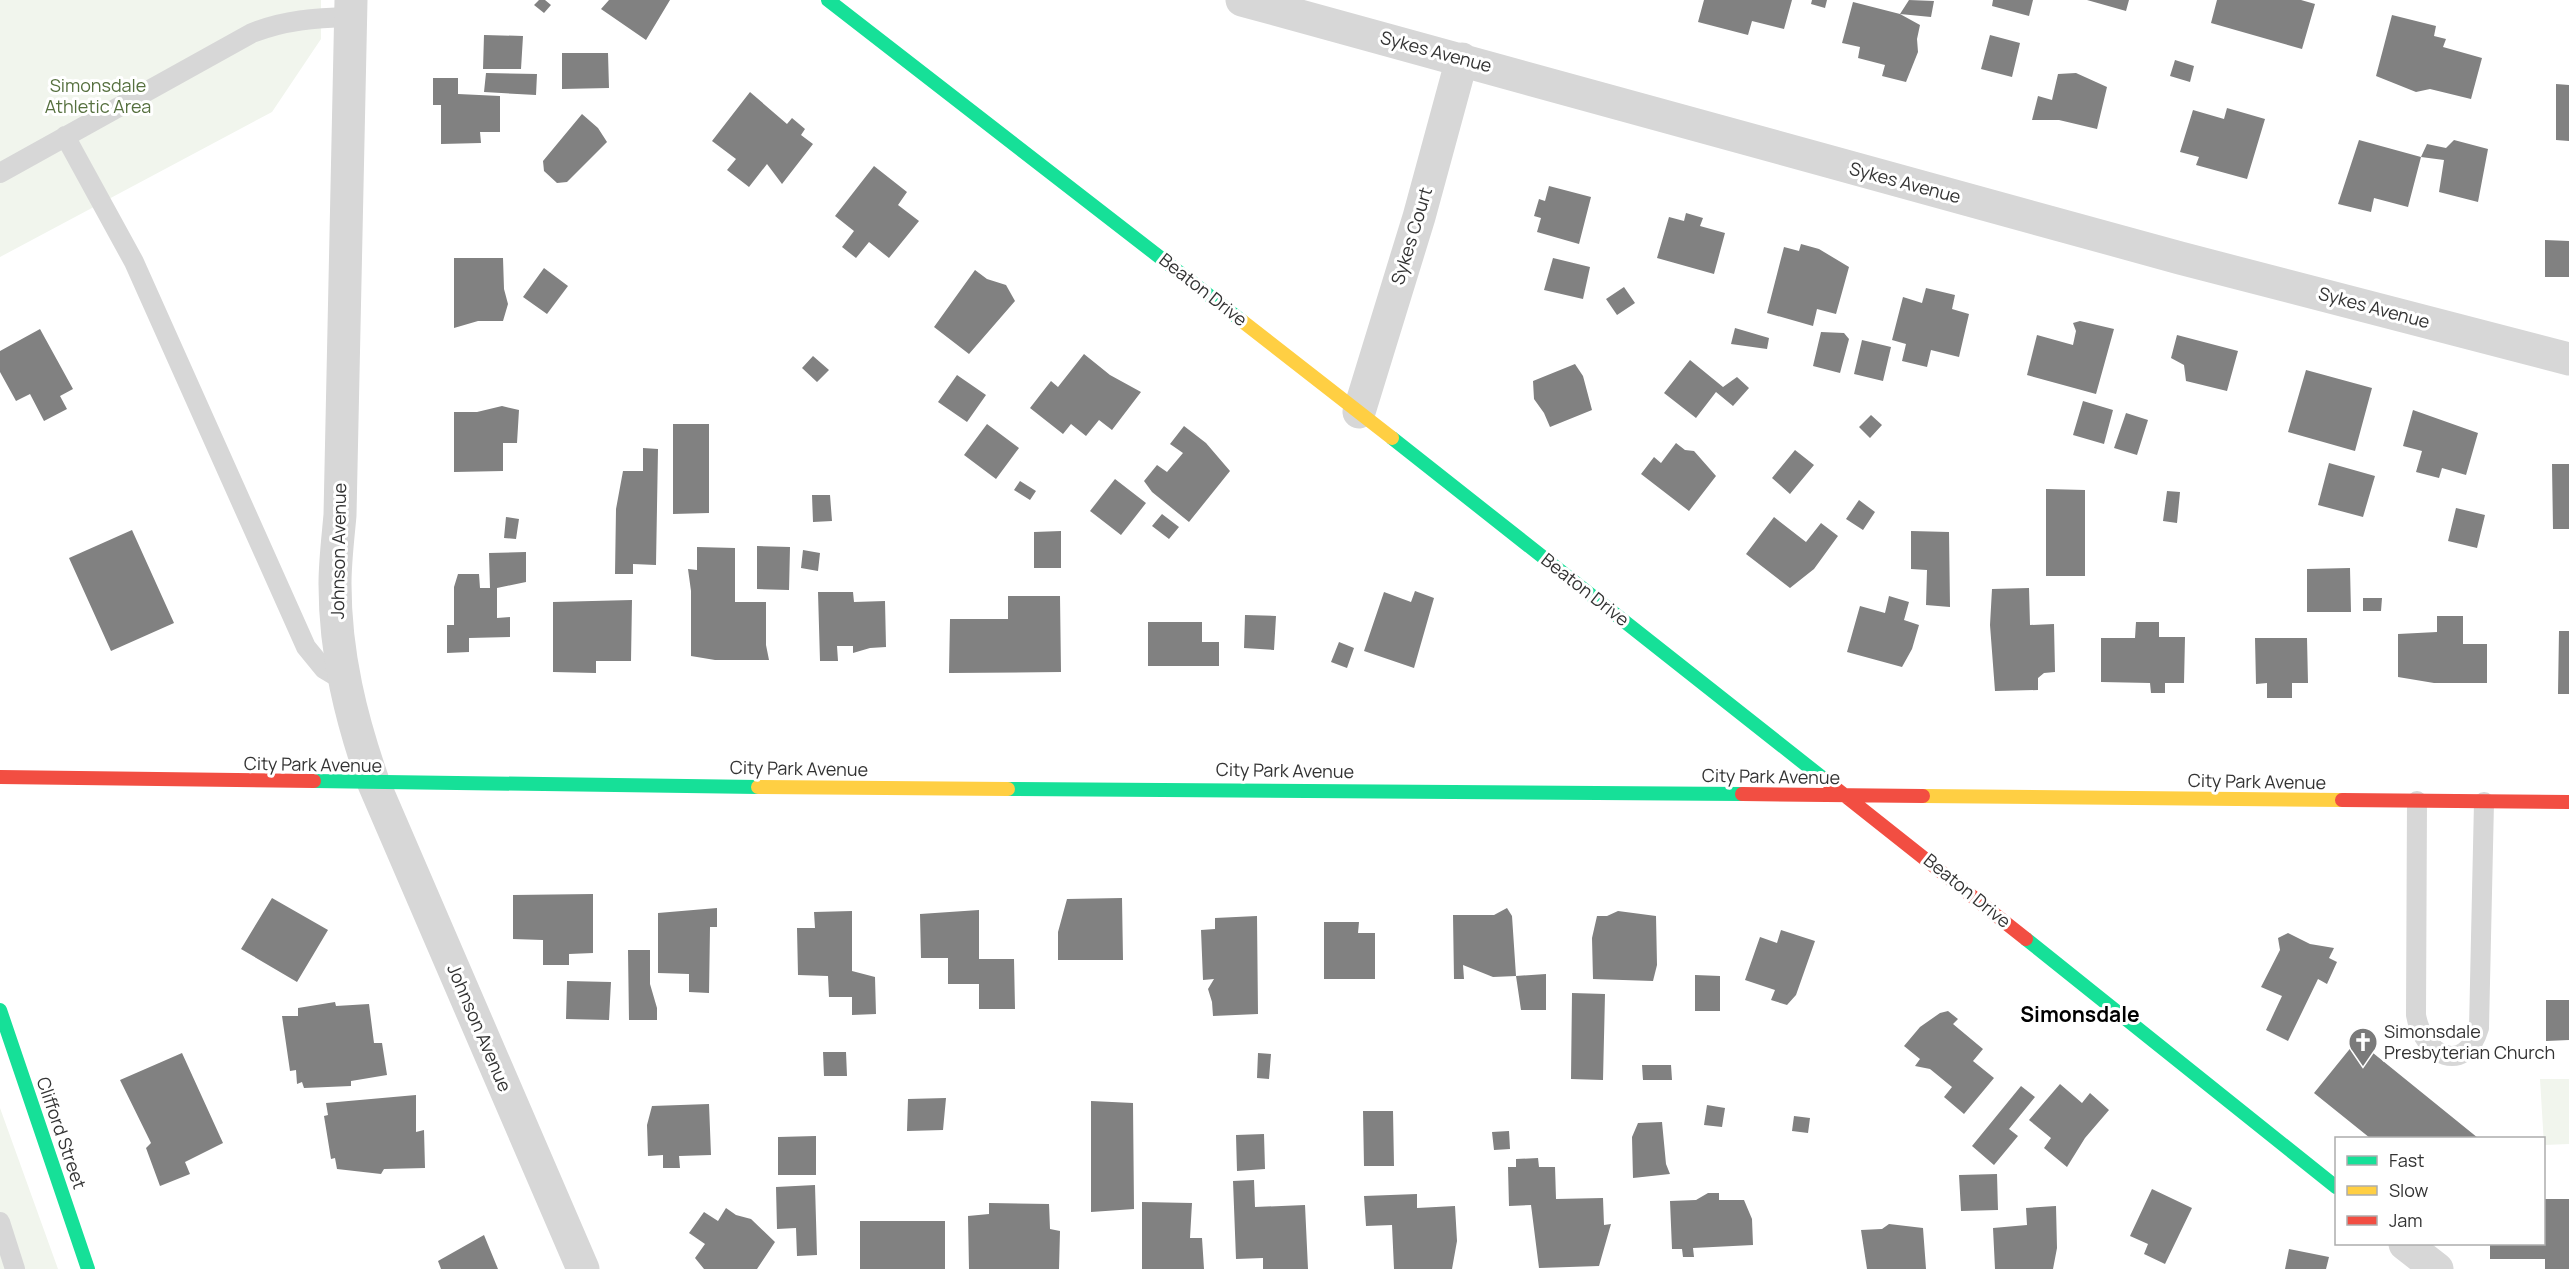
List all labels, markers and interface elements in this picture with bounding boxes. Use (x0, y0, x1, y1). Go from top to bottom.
street label: Sykes Avenue (1378, 25, 1495, 77)
park label: Simonsdale Athletic Area (45, 73, 151, 118)
street label: Sykes Avenue (1847, 156, 1964, 208)
street label: Sykes Court (1385, 184, 1437, 287)
street label: Beaton Drive (1155, 247, 1252, 331)
street label: Sykes Avenue (2316, 281, 2433, 333)
street label: Johnson Avenue (325, 483, 351, 619)
street label: Beaton Drive (1537, 547, 1634, 631)
street label: City Park Avenue (244, 751, 382, 777)
street label: City Park Avenue (730, 755, 868, 781)
street label: City Park Avenue (1216, 757, 1354, 783)
street label: City Park Avenue (1702, 763, 1840, 789)
street label: City Park Avenue (2188, 768, 2326, 794)
street label: Beaton Drive (1919, 848, 2016, 933)
street label: Johnson Avenue (442, 960, 518, 1095)
district label: Simonsdale (2020, 1000, 2140, 1028)
place label: Simonsdale Presbyterian Church (2384, 1019, 2555, 1064)
church icon: Simonsdale Presbyterian Church (2347, 1026, 2379, 1068)
street label: Clifford Street (32, 1073, 92, 1192)
legend (2335, 1137, 2545, 1245)
text: Fast (2389, 1148, 2424, 1172)
text: Slow (2389, 1178, 2429, 1202)
text: Jam (2389, 1208, 2423, 1232)

